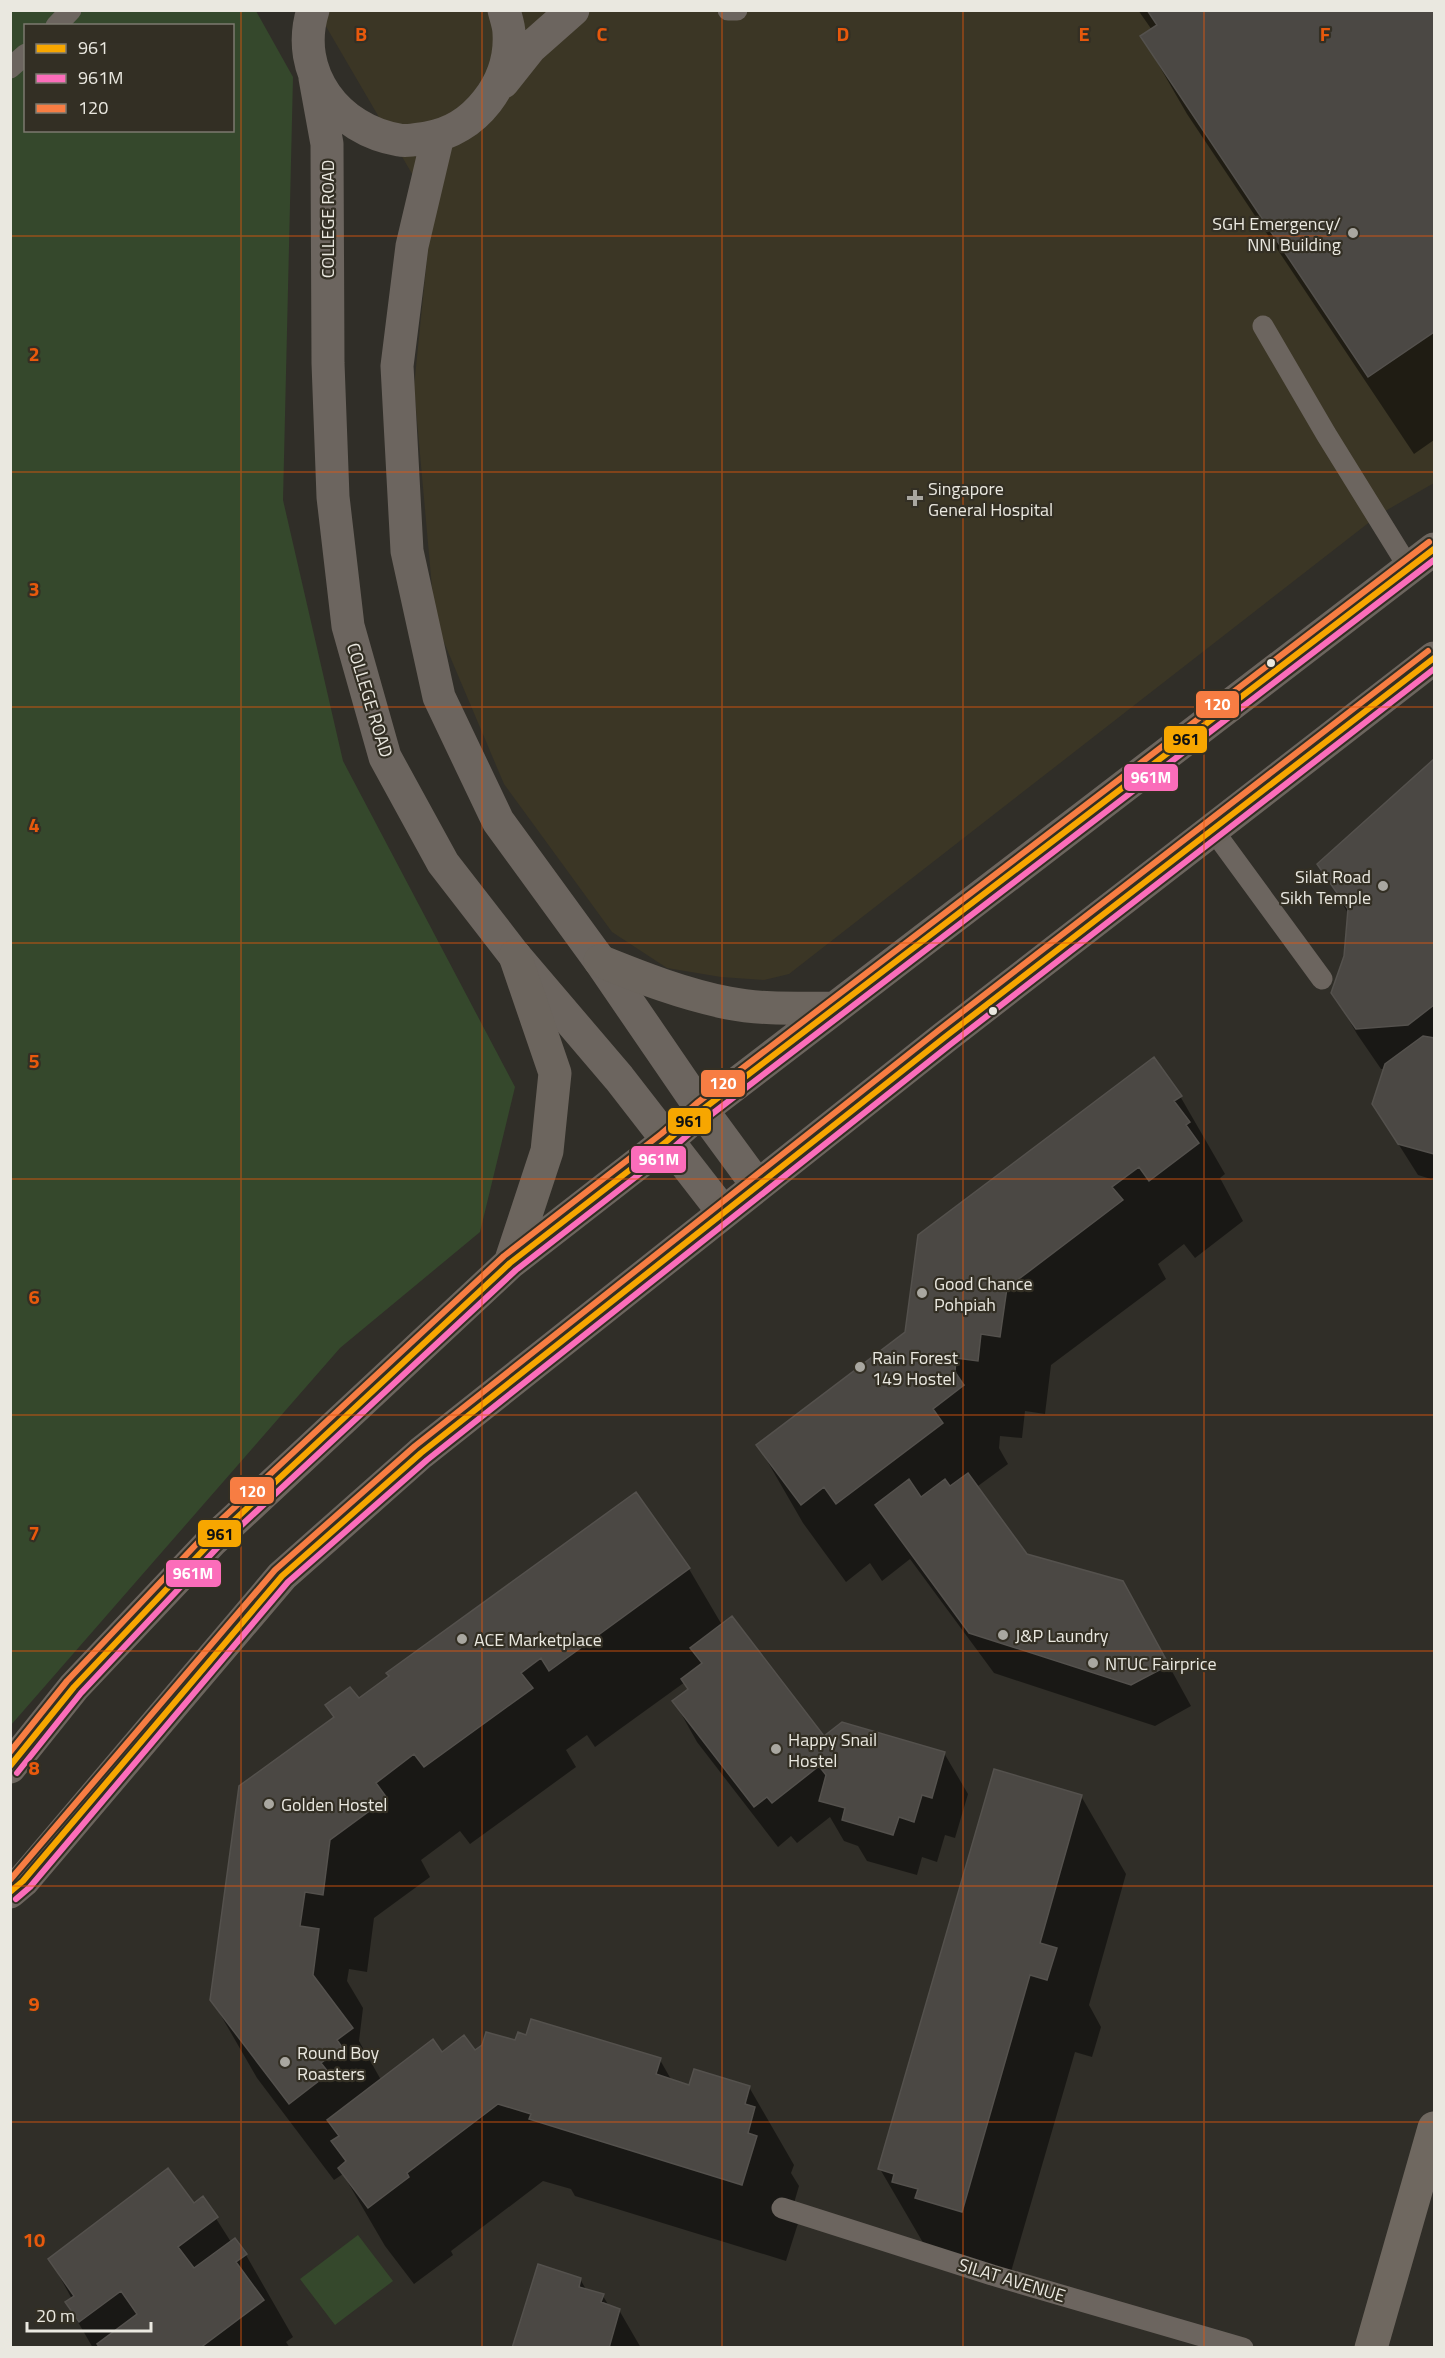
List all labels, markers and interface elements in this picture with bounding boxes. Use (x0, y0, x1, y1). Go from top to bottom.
text: B (355, 18, 367, 49)
text: C (597, 18, 608, 49)
text: D (837, 18, 849, 49)
text: E (1078, 18, 1090, 49)
text: F (1320, 18, 1331, 49)
legend (24, 24, 234, 132)
text: 961 (78, 34, 108, 61)
text: 961M (78, 64, 123, 91)
text: 120 (78, 94, 108, 121)
street label: COLLEGE ROAD (314, 160, 341, 278)
place label: SGH Emergency/ NNI Building (1212, 210, 1341, 258)
marker: SGH Emergency/ NNI Building (1346, 226, 1360, 240)
text: 2 (28, 338, 40, 369)
place label: Singapore General Hospital (928, 475, 1053, 523)
marker: Singapore General Hospital (906, 489, 924, 507)
text: 3 (28, 573, 40, 604)
street label: COLLEGE ROAD (340, 639, 400, 761)
unlabelled marker (1265, 657, 1277, 669)
line badge: 120 (1195, 690, 1240, 719)
text: 120 (1204, 692, 1230, 716)
line badge: 961 (1163, 725, 1208, 754)
text: 961 (1173, 727, 1199, 751)
line badge: 961M (1123, 763, 1179, 792)
text: 961M (1131, 765, 1171, 789)
text: 4 (28, 809, 40, 840)
place label: Silat Road Sikh Temple (1280, 863, 1371, 911)
marker: Silat Road Sikh Temple (1376, 879, 1390, 893)
unlabelled marker (987, 1005, 999, 1017)
text: 5 (28, 1045, 40, 1076)
line badge: 120 (700, 1069, 746, 1098)
text: 120 (710, 1071, 736, 1095)
line badge: 961 (667, 1107, 712, 1135)
text: 961 (676, 1109, 702, 1133)
line badge: 961M (630, 1145, 687, 1174)
text: 961M (639, 1147, 679, 1171)
place label: Good Chance Pohpiah (934, 1270, 1033, 1318)
text: 6 (28, 1281, 40, 1312)
marker: Good Chance Pohpiah (915, 1286, 929, 1300)
place label: Rain Forest 149 Hostel (872, 1344, 959, 1392)
marker: Rain Forest 149 Hostel (853, 1360, 867, 1374)
line badge: 120 (229, 1476, 275, 1505)
text: 120 (239, 1479, 265, 1503)
text: 7 (28, 1517, 40, 1548)
line badge: 961 (197, 1519, 242, 1548)
text: 961 (207, 1522, 233, 1546)
line badge: 961M (165, 1559, 222, 1588)
text: 961M (173, 1561, 213, 1585)
place label: J&P Laundry (1015, 1622, 1109, 1649)
place label: ACE Marketplace (474, 1626, 602, 1653)
marker: J&P Laundry (996, 1628, 1010, 1642)
marker: ACE Marketplace (455, 1632, 469, 1646)
place label: NTUC Fairprice (1105, 1650, 1217, 1677)
marker: NTUC Fairprice (1086, 1656, 1100, 1670)
place label: Happy Snail Hostel (788, 1726, 877, 1774)
marker: Happy Snail Hostel (769, 1742, 783, 1756)
text: 8 (28, 1752, 40, 1783)
place label: Golden Hostel (281, 1791, 388, 1818)
marker: Golden Hostel (262, 1797, 276, 1811)
text: 9 (28, 1988, 40, 2019)
place label: Round Boy Roasters (297, 2039, 380, 2087)
marker: Round Boy Roasters (278, 2055, 292, 2069)
text: 10 (23, 2224, 45, 2255)
street label: SILAT AVENUE (955, 2251, 1069, 2309)
scale bar (27, 2295, 152, 2333)
text: 20 m (36, 2302, 75, 2329)

